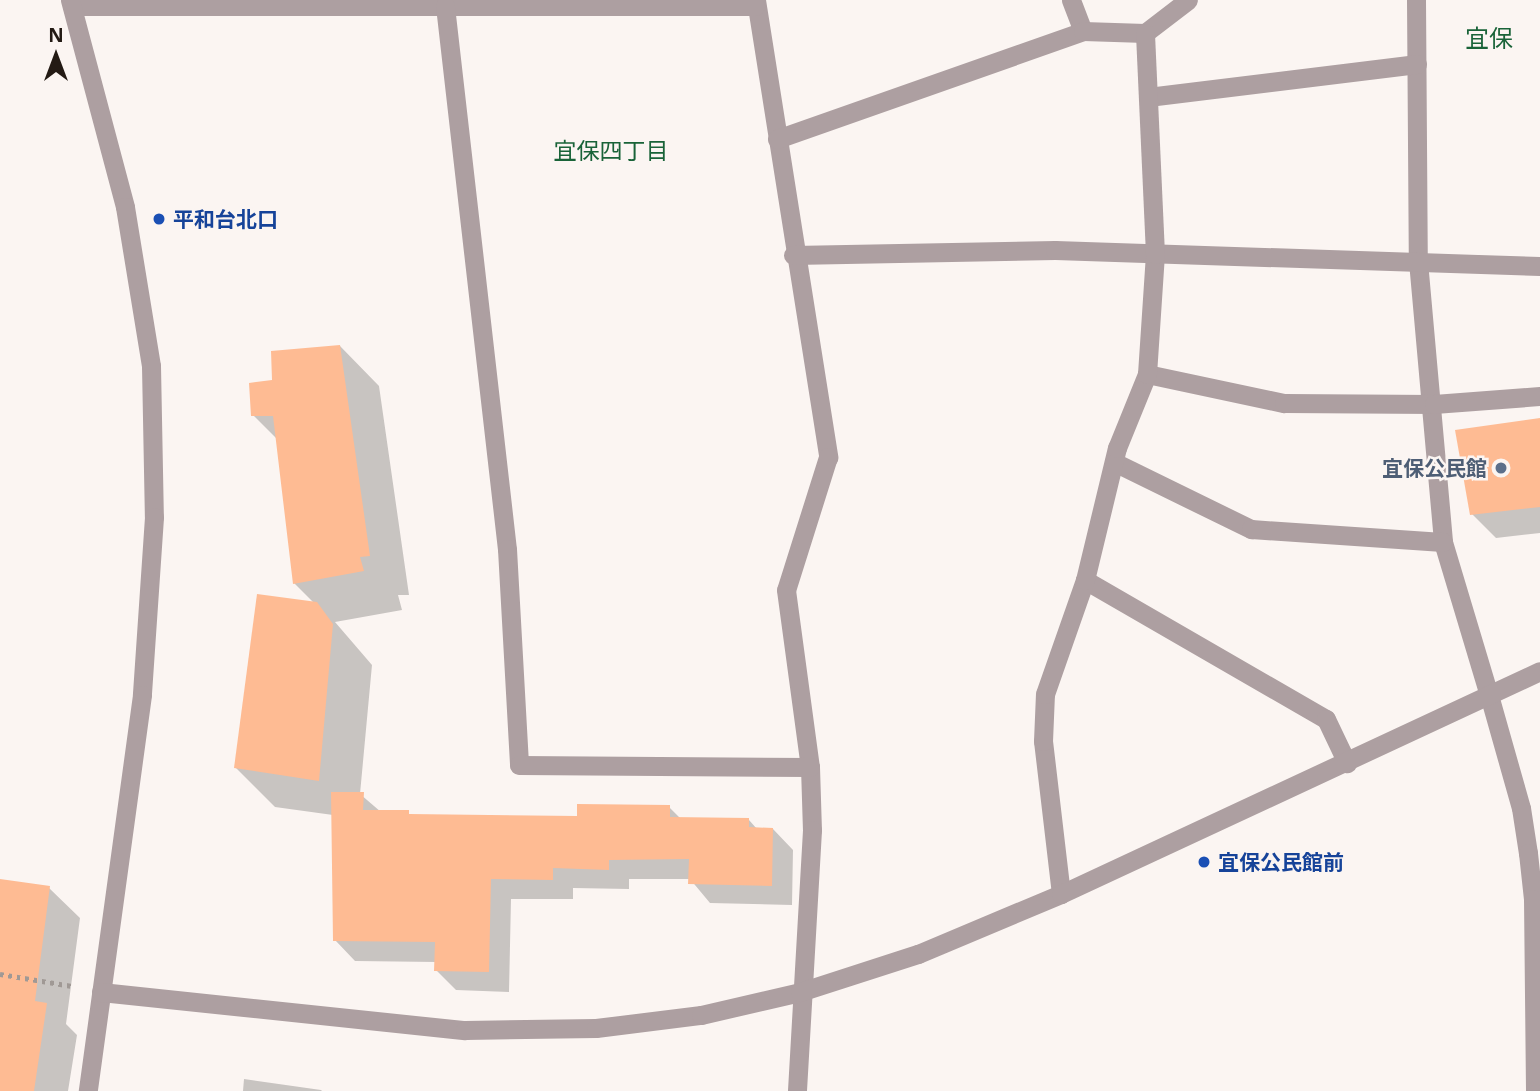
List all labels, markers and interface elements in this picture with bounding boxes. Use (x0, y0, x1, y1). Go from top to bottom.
north arrow (21, 21, 91, 91)
text: N (48, 22, 64, 48)
district label: 宜保 (1465, 24, 1513, 52)
district label: 宜保四丁目 (554, 136, 668, 164)
place label: 平和台北口 (173, 206, 278, 232)
marker: 平和台北口 (151, 211, 167, 227)
place label: 宜保公民館 (1382, 455, 1487, 481)
marker: 宜保公民館 (1493, 460, 1509, 476)
place label: 宜保公民館前 (1218, 849, 1344, 875)
marker: 宜保公民館前 (1196, 854, 1212, 870)

